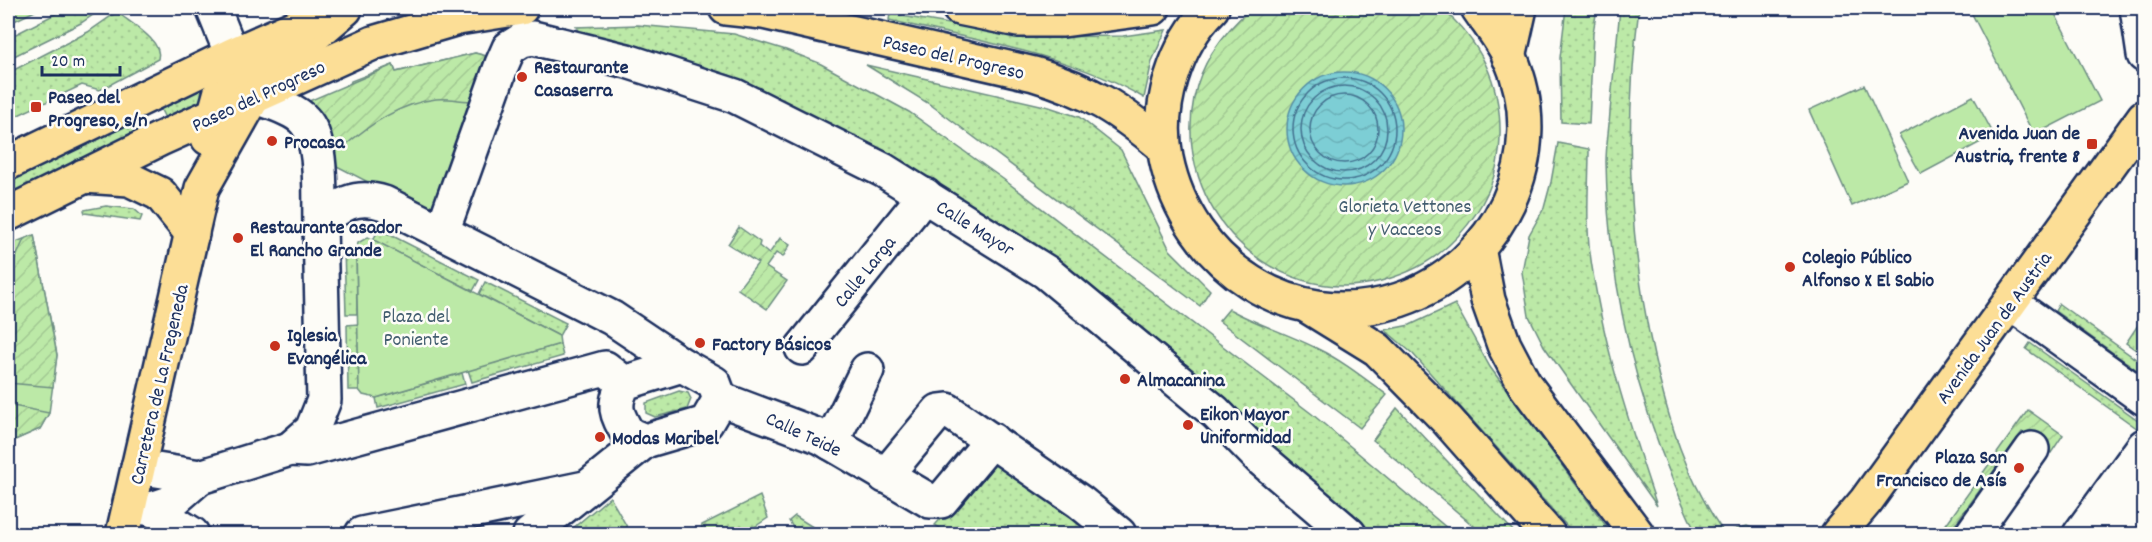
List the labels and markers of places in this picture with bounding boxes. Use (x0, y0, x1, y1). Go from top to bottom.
place label: Restaurante Casaserra (534, 55, 629, 106)
marker: Restaurante Casaserra (515, 70, 529, 84)
place label: Paseo del Progreso, s/n (48, 85, 147, 136)
marker: Paseo del Progreso, s/n (29, 100, 43, 114)
place label: Avenida Juan de Austria, frente 8 (1955, 121, 2080, 172)
place label: Procasa (284, 130, 345, 158)
marker: Procasa (265, 134, 279, 148)
marker: Avenida Juan de Austria, frente 8 (2085, 137, 2099, 151)
place label: Restaurante asador El Rancho Grande (250, 215, 403, 266)
marker: Restaurante asador El Rancho Grande (231, 231, 245, 245)
place label: Colegio Público Alfonso X El Sabio (1802, 245, 1934, 296)
marker: Colegio Público Alfonso X El Sabio (1783, 260, 1797, 274)
place label: Iglesia Evangélica (287, 323, 367, 374)
place label: Factory Básicos (712, 332, 832, 360)
marker: Factory Básicos (693, 336, 707, 350)
marker: Iglesia Evangélica (268, 339, 282, 353)
place label: Almacanina (1137, 368, 1225, 396)
marker: Almacanina (1118, 372, 1132, 386)
place label: Eikon Mayor Uniformidad (1200, 402, 1291, 453)
marker: Eikon Mayor Uniformidad (1181, 418, 1195, 432)
place label: Modas Maribel (612, 426, 719, 454)
marker: Modas Maribel (593, 430, 607, 444)
place label: Plaza San Francisco de Asís (1876, 445, 2007, 496)
marker: Plaza San Francisco de Asís (2012, 461, 2026, 475)

